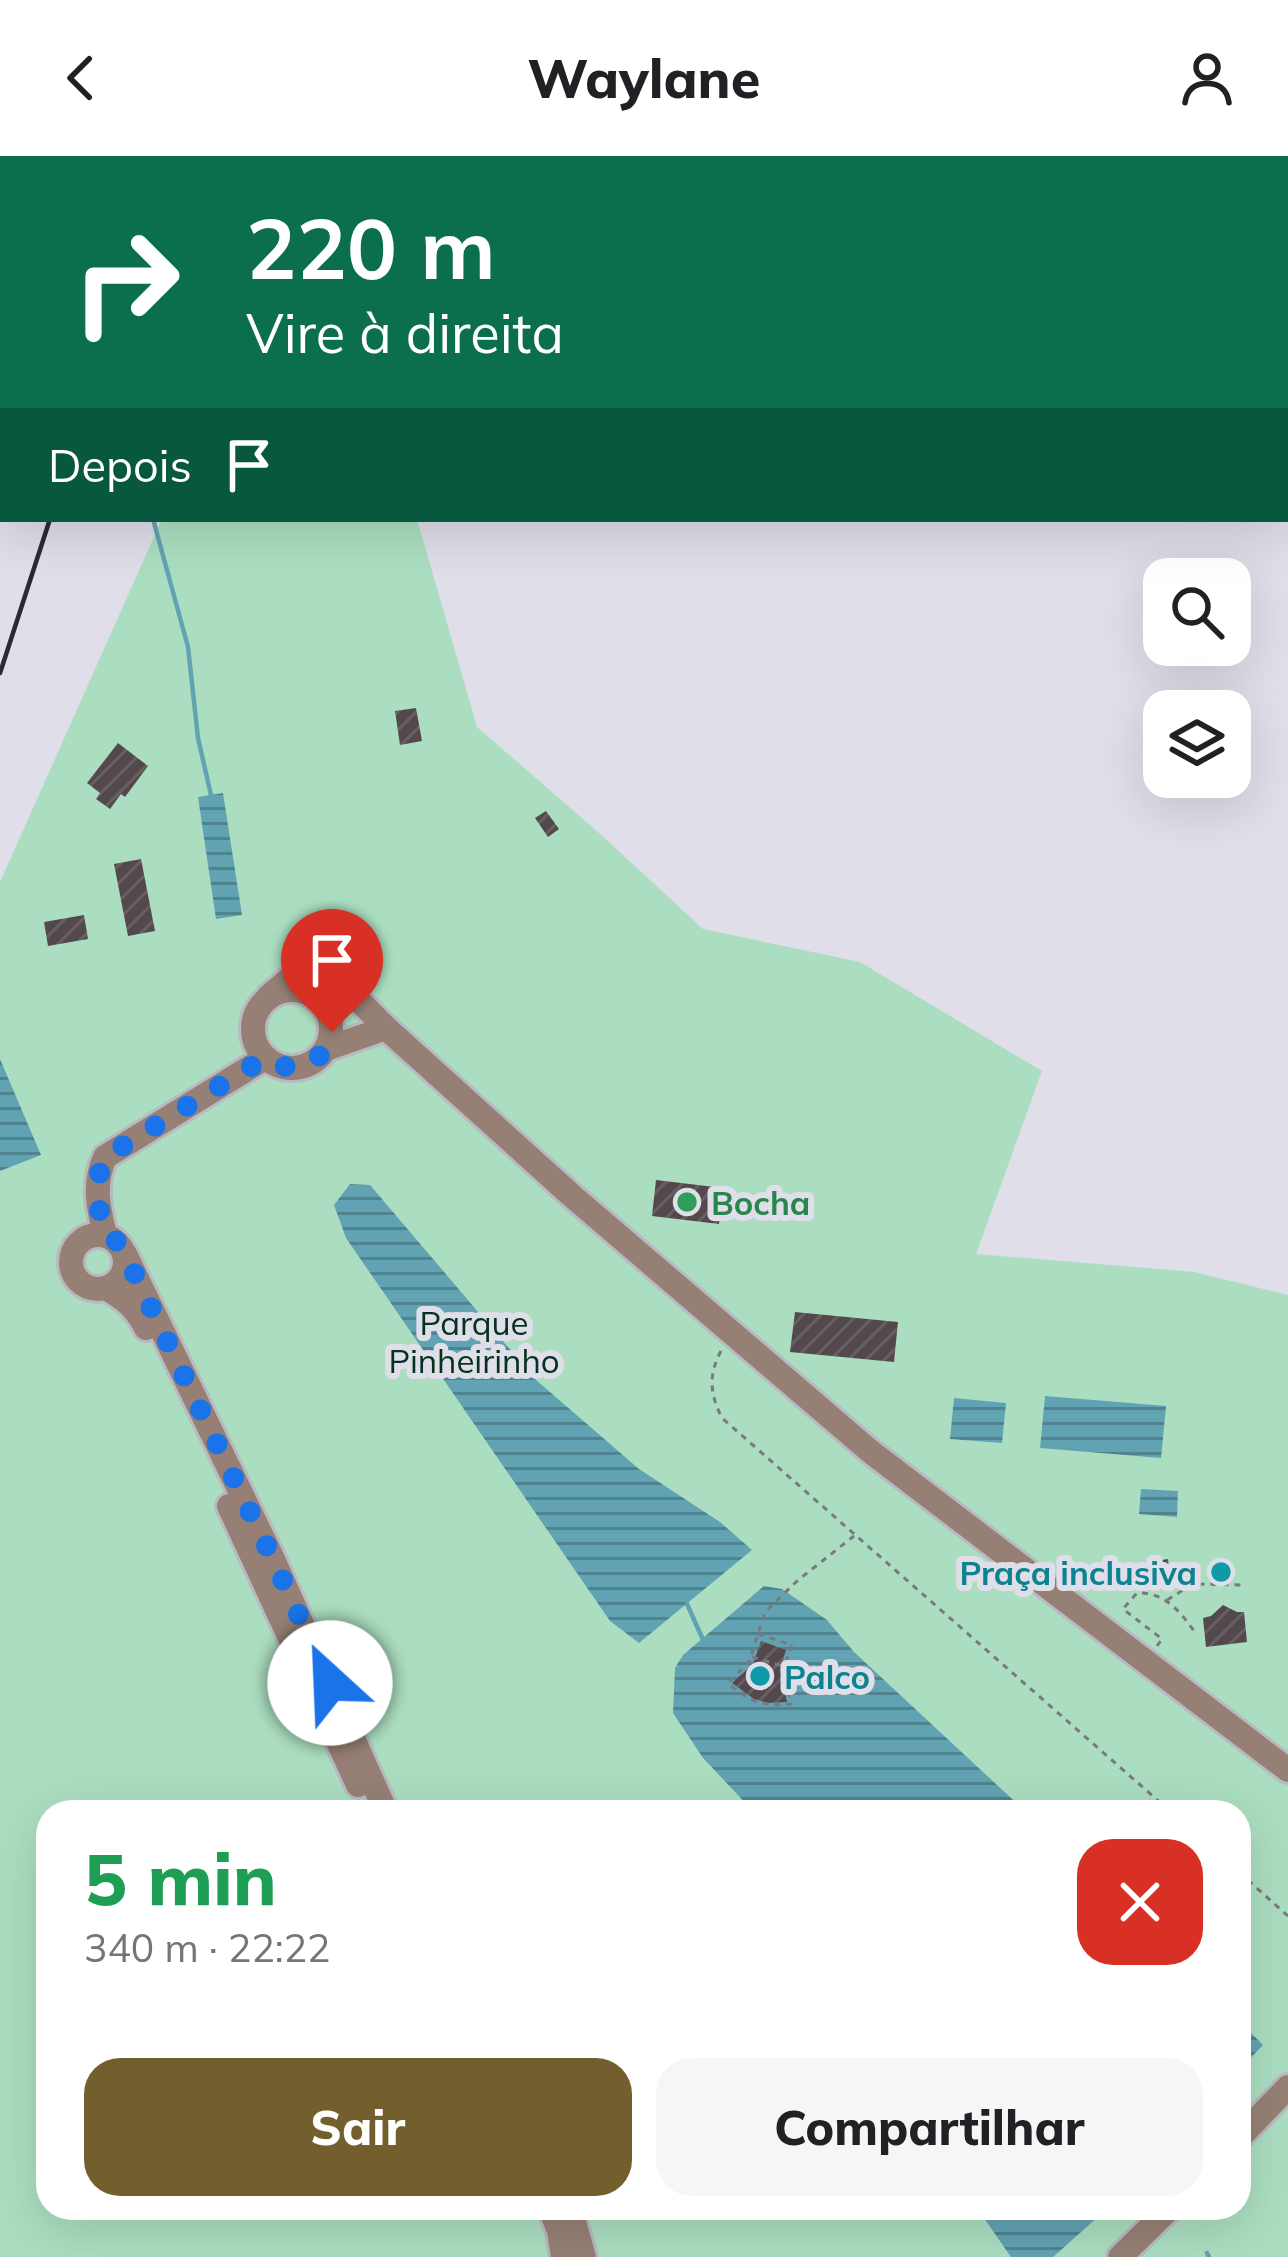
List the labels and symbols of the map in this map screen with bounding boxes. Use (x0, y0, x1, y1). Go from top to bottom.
pin (281, 909, 383, 1032)
place label: Bocha (711, 1182, 810, 1223)
marker: Bocha (674, 1189, 700, 1215)
park label: Parque Pinheirinho (388, 1302, 560, 1381)
place label: Praça inclusiva (959, 1552, 1197, 1593)
marker: Praça inclusiva (1208, 1559, 1234, 1585)
position arrow (267, 1620, 393, 1746)
place label: Palco (784, 1656, 870, 1697)
marker: Palco (747, 1663, 773, 1689)

